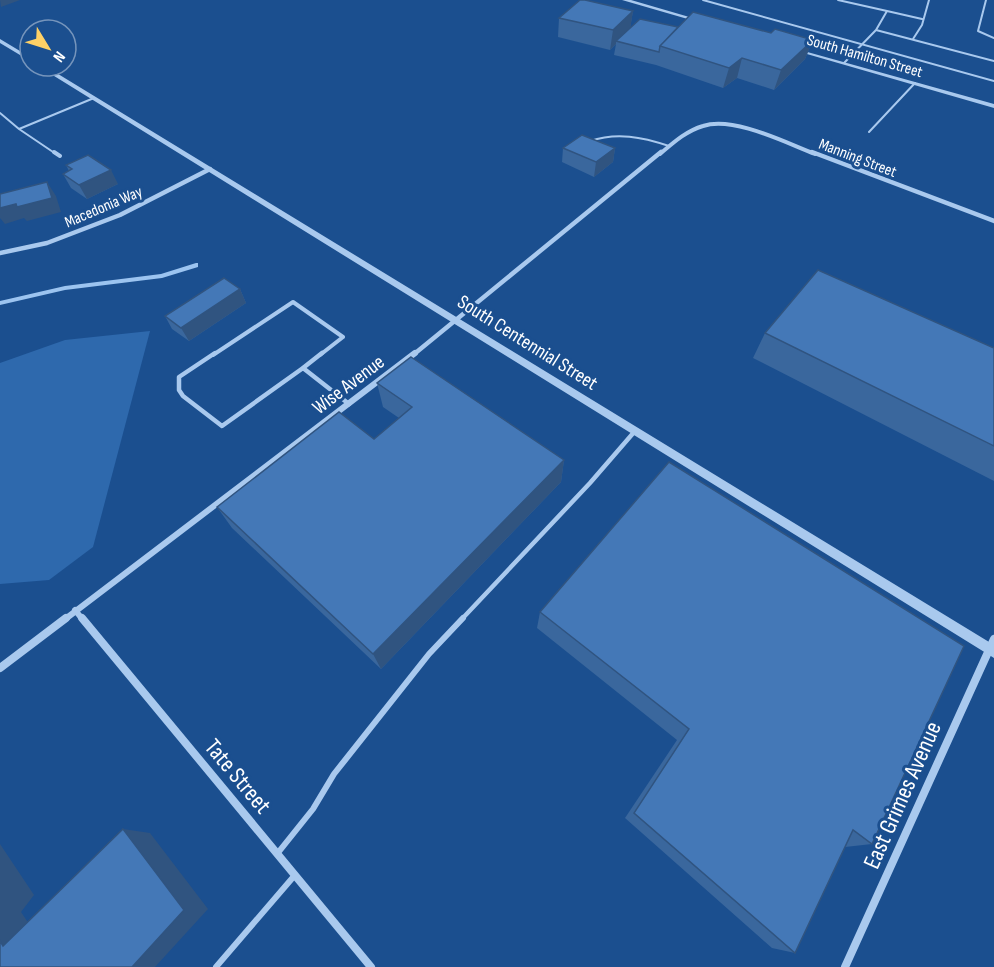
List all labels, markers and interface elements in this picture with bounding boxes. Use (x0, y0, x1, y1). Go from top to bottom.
north arrow (18, 18, 78, 78)
street label: South Hamilton Street (805, 31, 925, 82)
text: N (49, 47, 69, 66)
street label: Manning Street (816, 135, 899, 182)
street label: Macedonia Way (62, 183, 145, 232)
street label: South Centennial Street (453, 290, 602, 396)
street label: Wise Avenue (308, 350, 389, 420)
street label: East Grimes Avenue (857, 717, 948, 873)
street label: Tate Street (198, 733, 277, 820)

